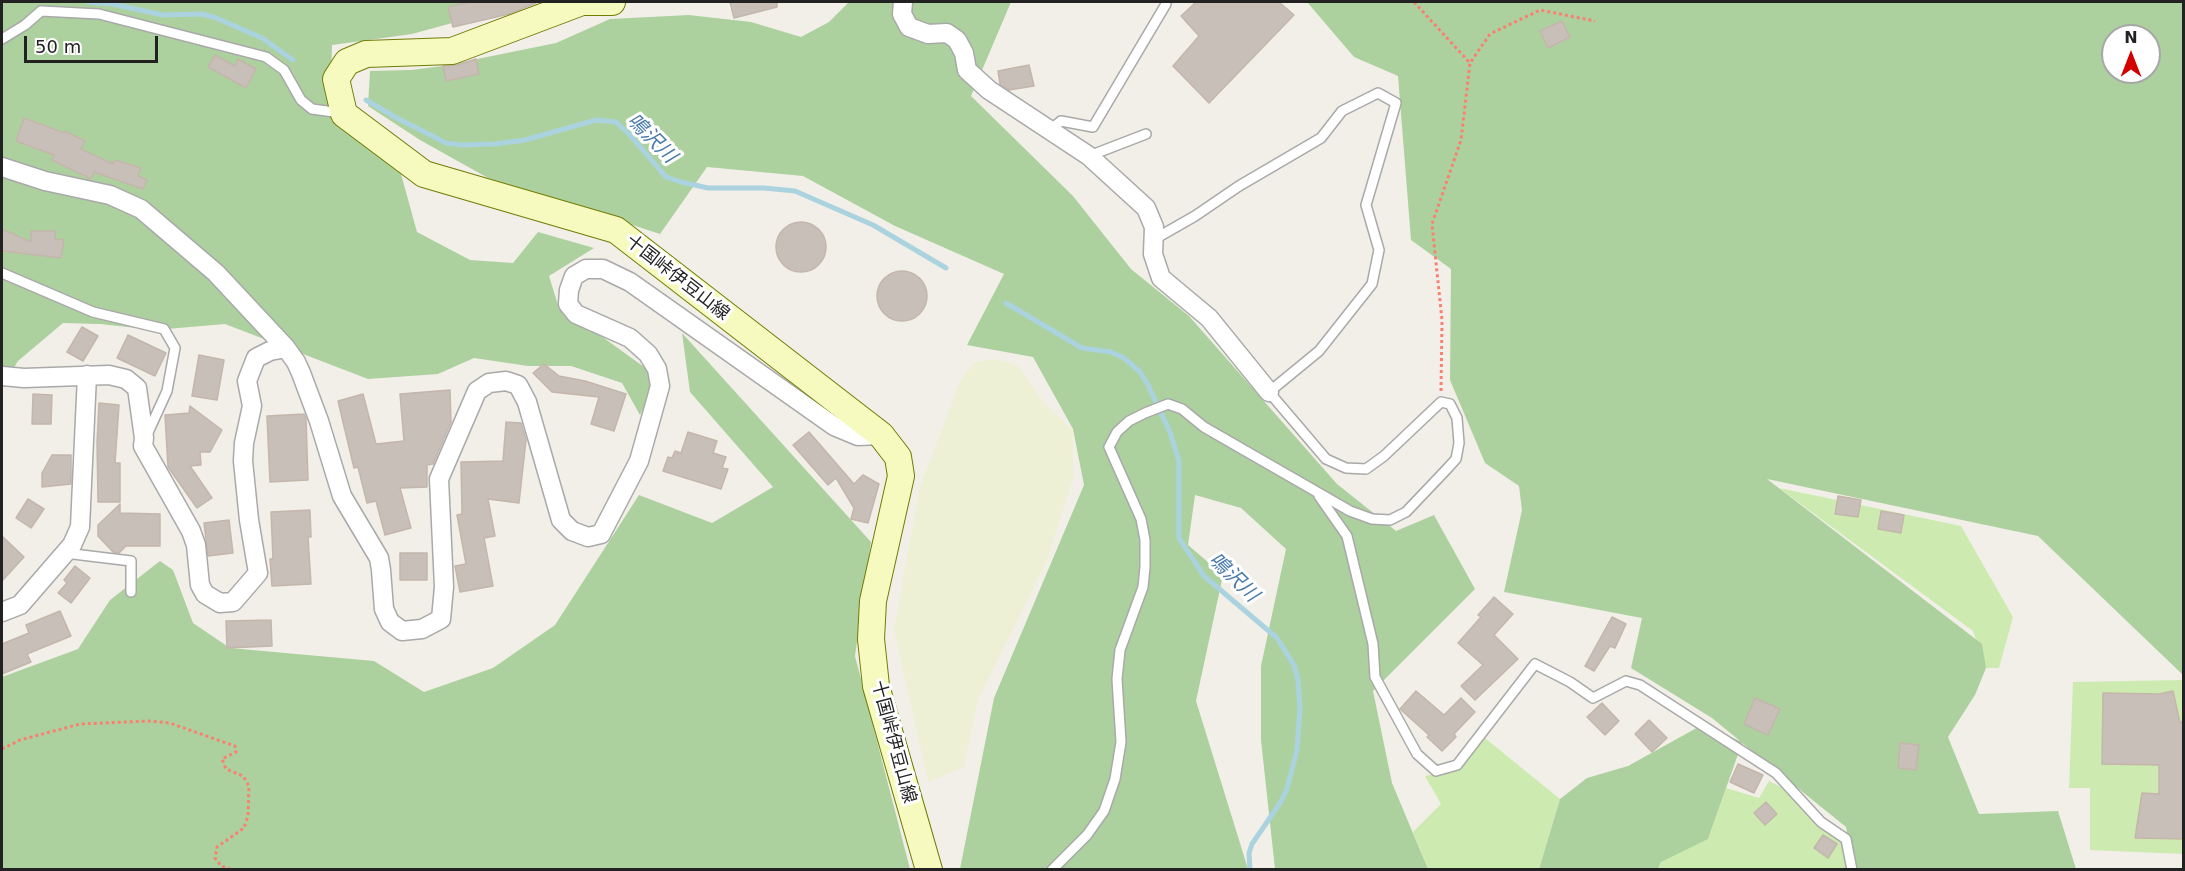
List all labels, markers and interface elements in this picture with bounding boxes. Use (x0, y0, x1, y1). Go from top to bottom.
scale bar (27, 24, 160, 62)
north arrow (2101, 24, 2161, 84)
text: N (2124, 28, 2138, 47)
text: 50 m (35, 36, 81, 57)
water label: 鳴沢川 (621, 109, 681, 169)
street label: 十国峠伊豆山線 (621, 231, 733, 325)
water label: 鳴沢川 (1203, 549, 1263, 607)
street label: 十国峠伊豆山線 (866, 678, 920, 806)

